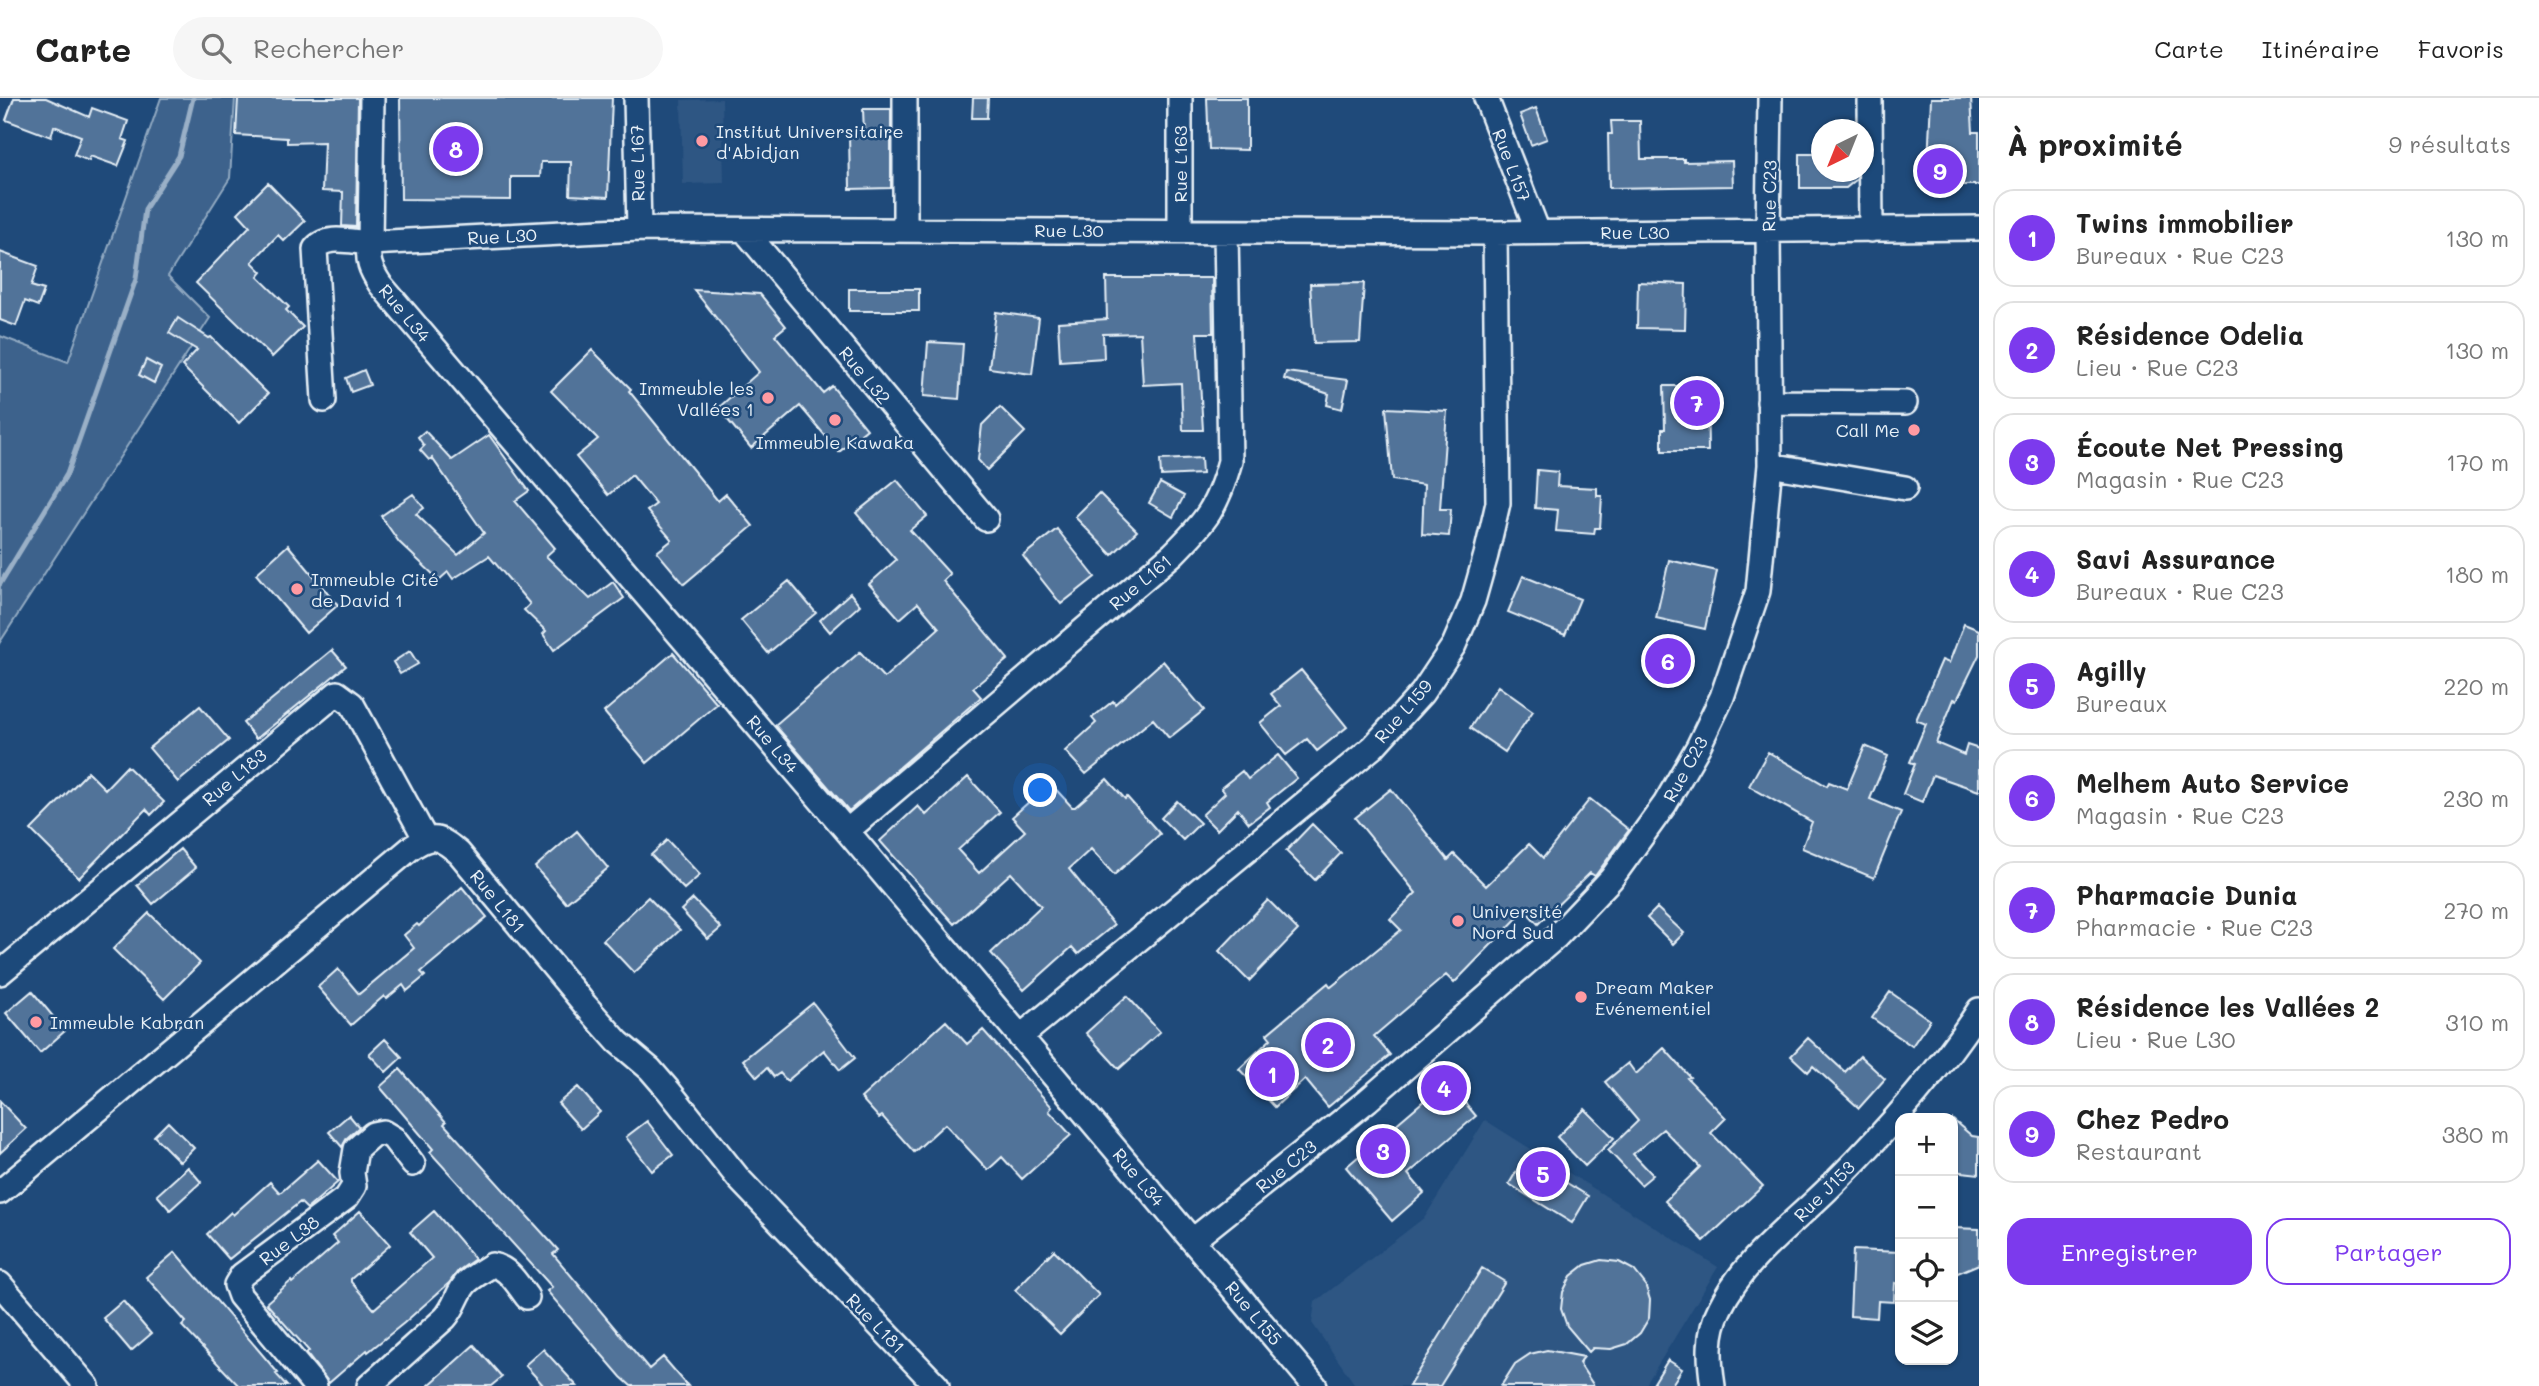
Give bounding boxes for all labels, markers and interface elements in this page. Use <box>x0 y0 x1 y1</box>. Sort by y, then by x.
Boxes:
search box <box>173 17 663 80</box>
text: Carte <box>35 27 131 70</box>
icon: search <box>197 29 235 67</box>
text: Rechercher <box>253 31 404 65</box>
text: Carte <box>2154 33 2224 64</box>
text: Itinéraire <box>2262 33 2380 64</box>
text: Favoris <box>2418 33 2504 64</box>
place label: Institut Universitaire d'Abidjan <box>716 119 904 164</box>
north arrow <box>1811 119 1874 182</box>
pin: 8 <box>433 123 479 175</box>
street label: Rue L167 <box>624 124 650 202</box>
text: À proximité <box>2007 124 2183 164</box>
street label: Rue L163 <box>1168 125 1192 203</box>
street label: Rue L157 <box>1487 125 1537 205</box>
text: 9 résultats <box>2389 129 2511 159</box>
marker: Institut Universitaire d'Abidjan <box>694 133 710 149</box>
pin: 9 <box>1917 145 1963 197</box>
street label: Rue C23 <box>1756 160 1782 232</box>
text: Twins immobilier <box>2076 206 2294 240</box>
street label: Rue L30 <box>1034 218 1104 242</box>
street label: Rue L30 <box>1600 220 1670 244</box>
street label: Rue L30 <box>467 222 537 250</box>
text: 1 <box>2027 223 2037 253</box>
text: 130 m <box>2445 223 2509 253</box>
text: Bureaux · Rue C23 <box>2076 240 2284 270</box>
street label: Rue L34 <box>374 279 437 347</box>
text: Résidence Odelia <box>2076 318 2304 352</box>
text: 2 <box>2026 335 2038 365</box>
text: 130 m <box>2445 335 2509 365</box>
street label: Rue L32 <box>834 341 896 409</box>
text: Lieu · Rue C23 <box>2076 352 2238 382</box>
place label: Immeuble les Vallées 1 <box>639 376 754 421</box>
pin: 7 <box>1674 377 1720 429</box>
marker: Immeuble les Vallées 1 <box>760 390 776 406</box>
marker: Immeuble Kawaka <box>827 412 843 428</box>
place label: Call Me <box>1836 418 1900 442</box>
marker: Call Me <box>1906 422 1922 438</box>
place label: Immeuble Kawaka <box>756 430 914 454</box>
text: Écoute Net Pressing <box>2076 430 2344 464</box>
text: 3 <box>2025 447 2039 477</box>
text: 170 m <box>2446 447 2509 477</box>
text: Magasin · Rue C23 <box>2076 464 2284 494</box>
text: Savi Assurance <box>2076 542 2275 576</box>
street label: Rue L161 <box>1104 549 1176 615</box>
text: 4 <box>2025 559 2039 589</box>
text: 180 m <box>2445 559 2509 589</box>
place label: Immeuble Cité de David 1 <box>311 567 439 612</box>
text: Bureaux · Rue C23 <box>2076 576 2284 606</box>
marker: Immeuble Cité de David 1 <box>289 581 305 597</box>
pin: 6 <box>1645 635 1691 687</box>
text: Agilly <box>2076 654 2147 688</box>
text: 5 <box>2025 671 2039 701</box>
text: 220 m <box>2443 671 2509 701</box>
street label: Rue L159 <box>1369 674 1438 748</box>
text: Bureaux <box>2076 688 2167 718</box>
street label: Rue L34 <box>742 710 805 778</box>
street label: Rue C23 <box>1657 732 1713 806</box>
street label: Rue L183 <box>197 743 271 811</box>
text: Melhem Auto Service <box>2076 766 2349 800</box>
your location <box>1023 773 1057 807</box>
text: 6 <box>2025 783 2039 813</box>
text: 230 m <box>2443 783 2509 813</box>
text: Magasin · Rue C23 <box>2076 800 2284 830</box>
street label: Rue L181 <box>465 864 531 938</box>
text: Pharmacie Dunia <box>2076 878 2297 912</box>
text: 7 <box>2026 895 2038 925</box>
text: 270 m <box>2444 895 2509 925</box>
place label: Université Nord Sud <box>1472 899 1563 944</box>
text: Pharmacie · Rue C23 <box>2076 912 2313 942</box>
marker: Université Nord Sud <box>1450 913 1466 929</box>
place label: Dream Maker Evénementiel <box>1595 975 1714 1020</box>
marker: Dream Maker Evénementiel <box>1573 989 1589 1005</box>
text: Résidence les Vallées 2 <box>2076 990 2379 1024</box>
text: 8 <box>2025 1007 2039 1037</box>
text: 310 m <box>2445 1007 2509 1037</box>
place label: Immeuble Kabran <box>50 1010 204 1034</box>
marker: Immeuble Kabran <box>28 1014 44 1030</box>
pin: 2 <box>1305 1019 1351 1071</box>
text: Lieu · Rue L30 <box>2076 1024 2235 1054</box>
pin: 1 <box>1249 1048 1295 1100</box>
pin: 4 <box>1421 1062 1467 1114</box>
text: Chez Pedro <box>2076 1102 2229 1136</box>
map controls <box>1895 1113 1958 1365</box>
button: + <box>1895 1113 1958 1176</box>
text: 9 <box>2025 1119 2039 1149</box>
text: 380 m <box>2442 1119 2509 1149</box>
pin: 3 <box>1360 1125 1406 1177</box>
street label: Rue C23 <box>1251 1134 1321 1198</box>
text: Restaurant <box>2076 1136 2202 1166</box>
street label: Rue L34 <box>1108 1143 1171 1211</box>
pin: 5 <box>1520 1148 1566 1200</box>
street label: Rue J153 <box>1788 1155 1860 1227</box>
button: − <box>1895 1176 1958 1239</box>
street label: Rue L38 <box>254 1210 324 1270</box>
button: Enregistrer <box>2007 1218 2252 1285</box>
button: Partager <box>2266 1218 2511 1285</box>
button: locate <box>1895 1239 1958 1302</box>
street label: Rue L155 <box>1220 1276 1288 1350</box>
street label: Rue L181 <box>841 1288 911 1358</box>
button: layers <box>1895 1302 1958 1365</box>

